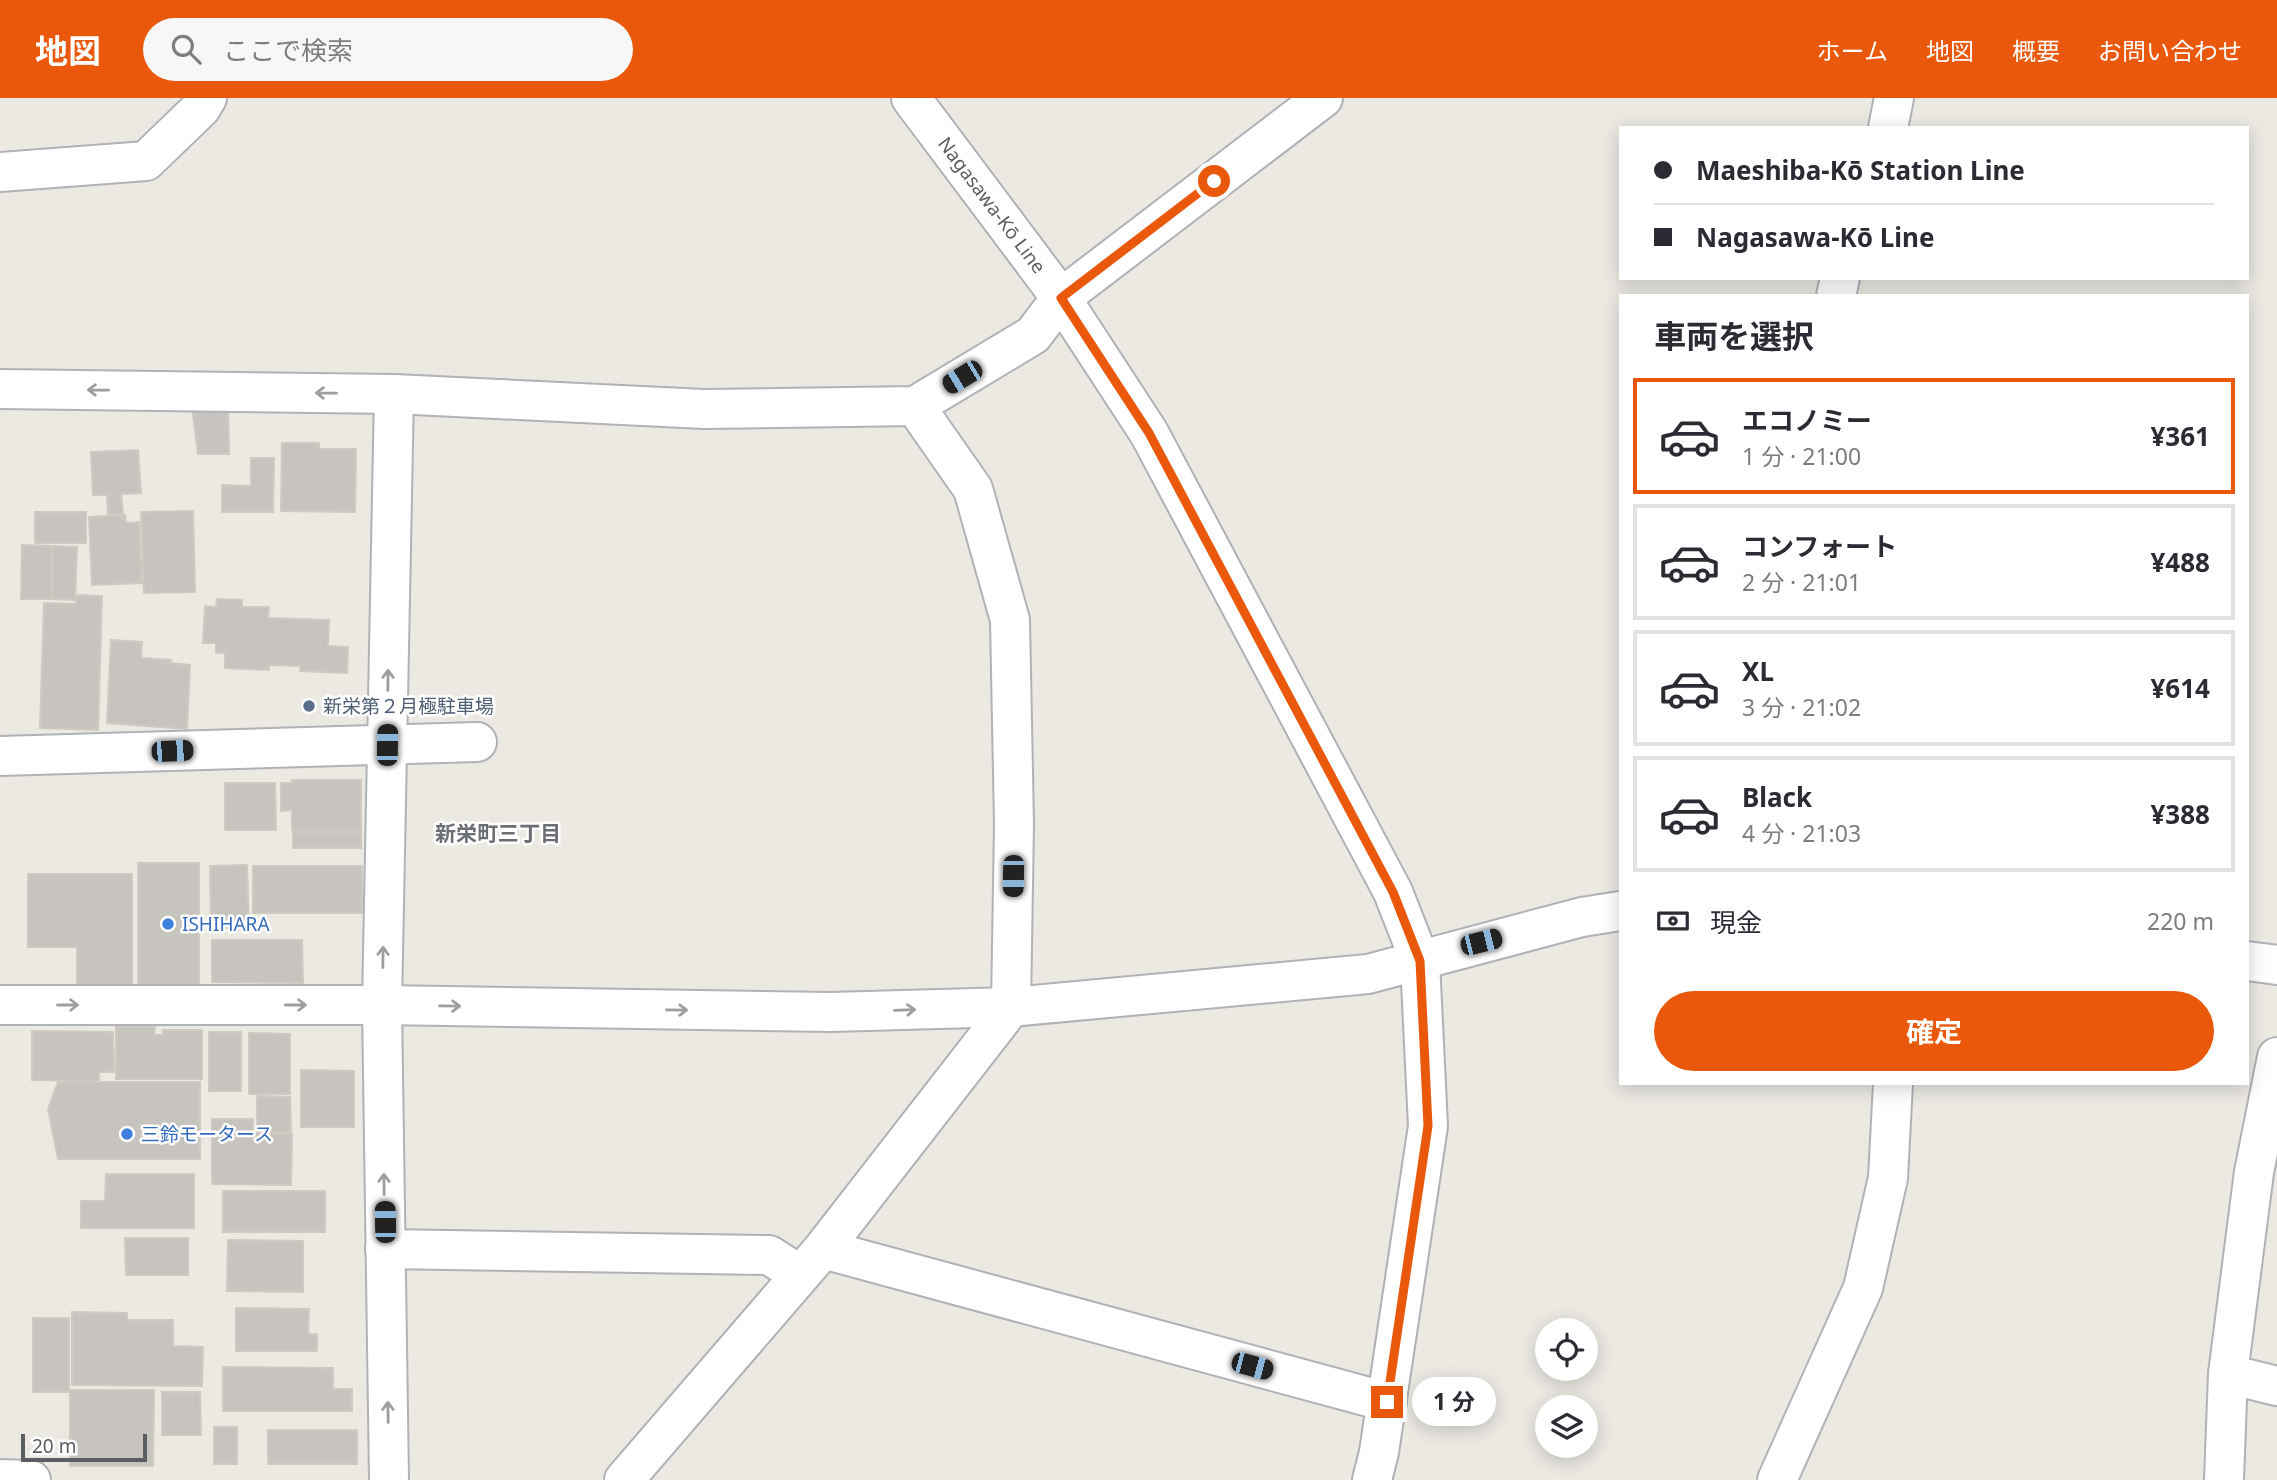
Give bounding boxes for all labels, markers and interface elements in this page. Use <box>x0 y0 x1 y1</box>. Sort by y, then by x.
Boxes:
search box <box>143 18 633 81</box>
text: 地図 <box>35 28 101 73</box>
icon: search <box>167 30 205 68</box>
text: ここで検索 <box>223 32 353 68</box>
text: ホーム <box>1817 34 1888 67</box>
text: 地図 <box>1926 34 1974 67</box>
text: 概要 <box>2012 34 2060 67</box>
text: お問い合わせ <box>2098 34 2242 67</box>
street label: Nagasawa-Kō Line <box>932 132 1052 278</box>
text: Maeshiba-Kō Station Line <box>1696 152 2025 188</box>
route start <box>1198 165 1230 197</box>
text: Nagasawa-Kō Line <box>1696 219 1935 255</box>
text: 車両を選択 <box>1654 314 1814 357</box>
car <box>939 357 986 397</box>
one-way arrow <box>87 383 110 397</box>
one-way arrow <box>314 386 337 400</box>
text: エコノミー <box>1742 402 1872 438</box>
icon: car <box>1658 405 1721 468</box>
text: ¥361 <box>2151 418 2210 454</box>
text: 1 分 · 21:00 <box>1742 440 1861 472</box>
text: コンフォート <box>1742 528 1897 564</box>
icon: car <box>1658 531 1721 594</box>
text: ¥488 <box>2151 544 2210 580</box>
text: 2 分 · 21:01 <box>1742 566 1861 598</box>
text: XL <box>1742 653 1774 689</box>
icon: car <box>1658 657 1721 720</box>
one-way arrow <box>381 669 395 692</box>
text: ¥614 <box>2151 670 2210 706</box>
text: 3 分 · 21:02 <box>1742 691 1861 723</box>
place label: 新栄第２月極駐車場 <box>323 693 494 719</box>
marker: 新栄第２月極駐車場 <box>301 698 317 714</box>
car <box>377 724 398 766</box>
car <box>151 740 194 762</box>
text: Black <box>1742 779 1812 815</box>
icon: car <box>1658 783 1721 846</box>
text: ¥388 <box>2151 796 2210 832</box>
text: 4 分 · 21:03 <box>1742 817 1861 849</box>
district label: 新栄町三丁目 <box>435 819 561 847</box>
car <box>1003 855 1024 897</box>
icon: cash <box>1654 902 1692 940</box>
text: 現金 <box>1710 904 1762 940</box>
text: 220 m <box>2147 905 2214 937</box>
place label: ISHIHARA <box>182 911 270 937</box>
marker: ISHIHARA <box>160 916 176 932</box>
car <box>1459 927 1504 957</box>
one-way arrow <box>376 946 389 969</box>
button: 確定 <box>1654 991 2214 1071</box>
one-way arrow <box>56 998 79 1012</box>
one-way arrow <box>284 998 307 1012</box>
one-way arrow <box>438 999 461 1013</box>
one-way arrow <box>666 1003 689 1017</box>
one-way arrow <box>893 1003 916 1017</box>
place label: 三鈴モータース <box>141 1121 273 1147</box>
marker: 三鈴モータース <box>119 1126 135 1142</box>
one-way arrow <box>378 1173 391 1196</box>
car <box>375 1201 396 1243</box>
map controls <box>1535 1318 1598 1458</box>
button: locate <box>1535 1318 1598 1381</box>
car <box>1229 1350 1276 1382</box>
callout: 1 分 <box>1412 1378 1496 1426</box>
text: 1 分 <box>1433 1385 1475 1417</box>
route end <box>1371 1386 1403 1418</box>
button: layers <box>1535 1395 1598 1458</box>
one-way arrow <box>381 1401 395 1424</box>
scale bar <box>21 1431 147 1463</box>
text: 20 m <box>32 1433 76 1459</box>

